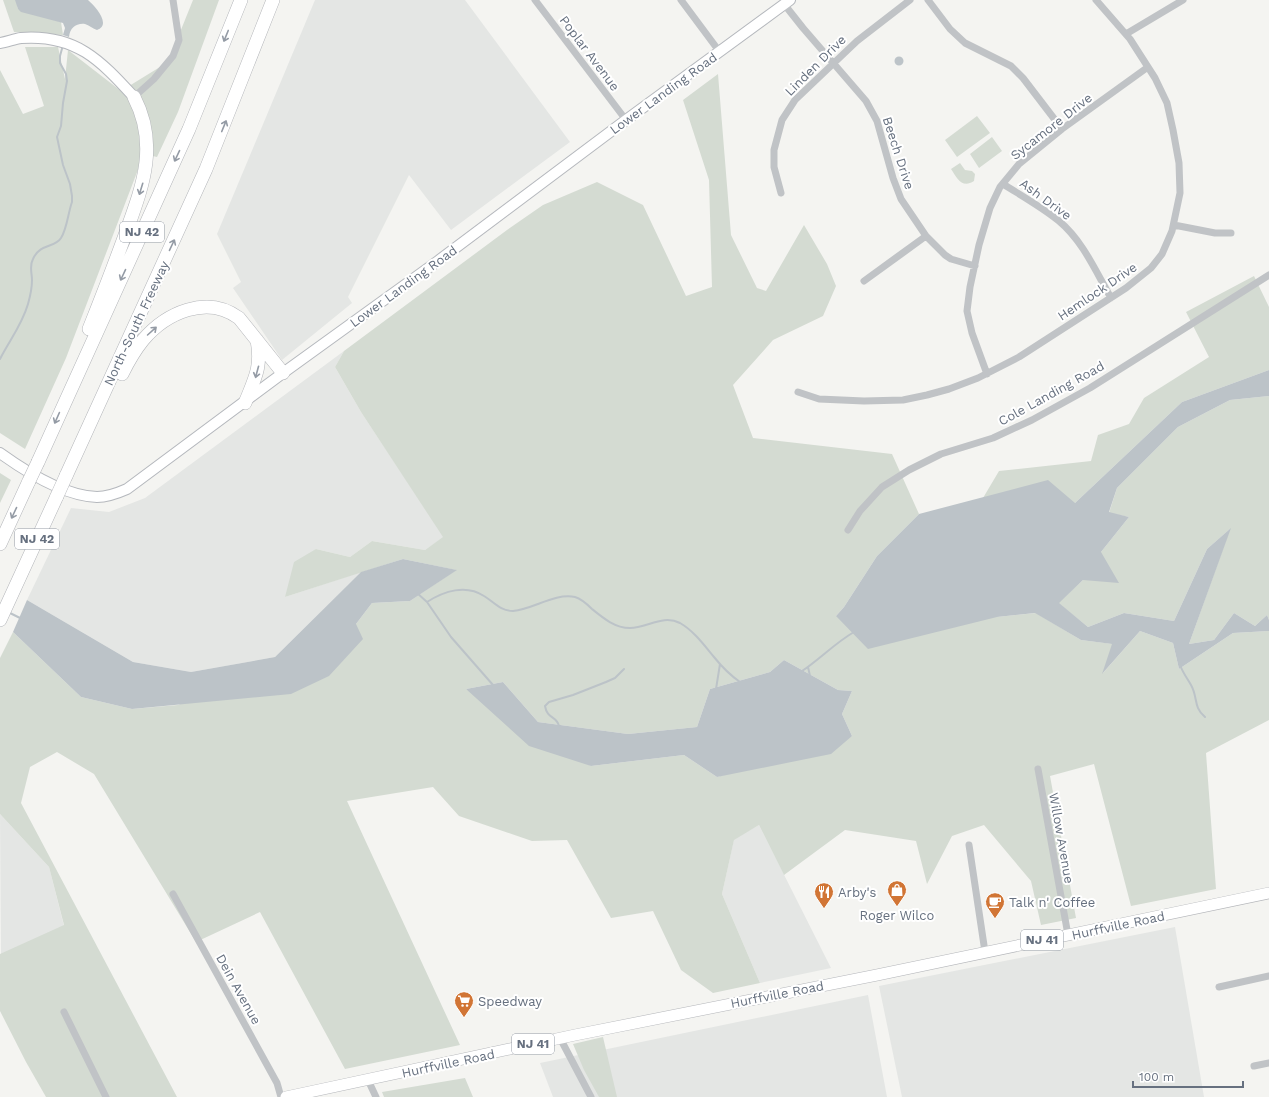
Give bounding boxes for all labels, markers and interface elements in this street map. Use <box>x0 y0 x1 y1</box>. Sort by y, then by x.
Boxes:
street label: Poplar Avenue <box>557 13 623 94</box>
one-way arrow <box>222 30 230 42</box>
street label: Linden Drive <box>782 32 849 99</box>
street label: Lower Landing Road <box>607 50 720 137</box>
street label: Sycamore Drive <box>1008 90 1095 163</box>
street label: Beech Drive <box>880 115 917 191</box>
one-way arrow <box>220 120 228 132</box>
one-way arrow <box>173 150 180 162</box>
street label: Ash Drive <box>1017 176 1074 223</box>
one-way arrow <box>137 183 144 196</box>
road number: NJ 42 <box>120 222 164 242</box>
one-way arrow <box>169 239 176 251</box>
street label: Lower Landing Road <box>347 243 460 330</box>
street label: North-South Freeway <box>101 258 172 388</box>
street label: Hemlock Drive <box>1055 259 1140 323</box>
one-way arrow <box>119 268 126 280</box>
one-way arrow <box>147 327 158 336</box>
street label: Cole Landing Road <box>996 358 1107 429</box>
one-way arrow <box>253 366 260 379</box>
one-way arrow <box>53 412 60 424</box>
one-way arrow <box>10 506 17 518</box>
road number: NJ 42 <box>15 529 59 549</box>
street label: Willow Avenue <box>1046 791 1077 885</box>
shop icon: Roger Wilco <box>886 879 908 907</box>
restaurant icon: Arby's <box>813 881 835 909</box>
place label: Arby's <box>838 885 876 900</box>
cafe icon: Talk n' Coffee <box>984 891 1006 919</box>
place label: Talk n' Coffee <box>1009 895 1095 910</box>
place label: Roger Wilco <box>860 908 935 923</box>
street label: Hurffville Road <box>1070 908 1166 943</box>
road number: NJ 41 <box>1021 930 1063 950</box>
street label: Dein Avenue <box>213 951 264 1027</box>
street label: Hurffville Road <box>729 978 825 1011</box>
supermarket icon: Speedway <box>453 990 475 1018</box>
place label: Speedway <box>478 994 542 1009</box>
road number: NJ 41 <box>512 1034 554 1054</box>
street label: Hurffville Road <box>400 1046 496 1081</box>
scale bar <box>1133 1063 1243 1089</box>
text: 100 m <box>1139 1070 1174 1084</box>

